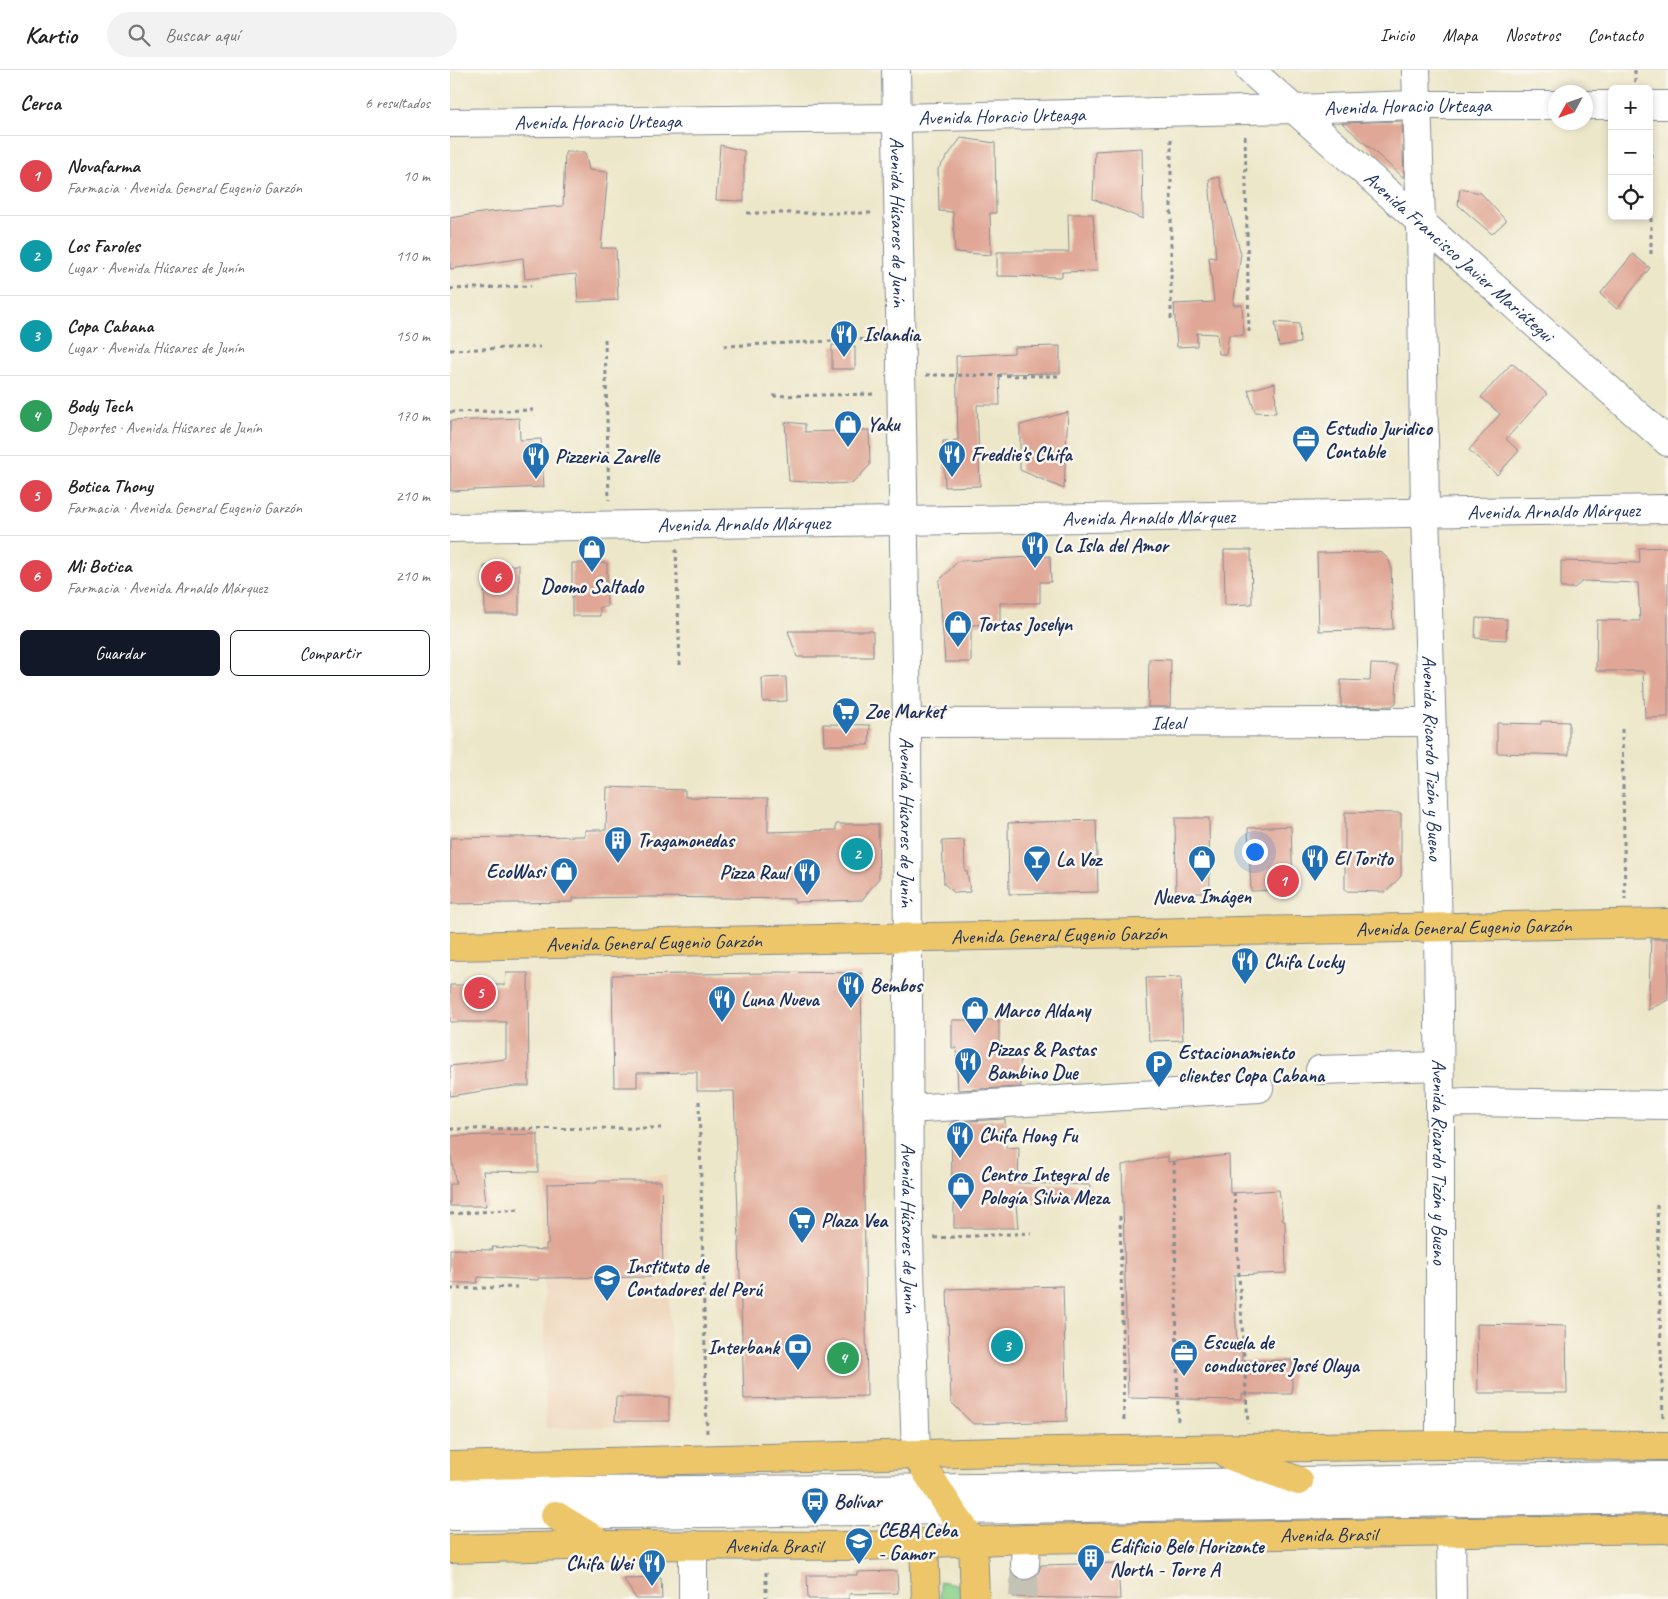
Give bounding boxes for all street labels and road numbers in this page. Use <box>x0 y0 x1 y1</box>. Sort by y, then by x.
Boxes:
street label: Avenida Horacio Urteaga <box>1324 92 1493 120</box>
street label: Avenida Horacio Urteaga <box>918 101 1087 130</box>
street label: Avenida Horacio Urteaga <box>514 108 683 135</box>
street label: Avenida Húsares de Junín <box>885 137 913 308</box>
street label: Avenida Francisco Javier Mariátegui <box>1359 165 1561 349</box>
street label: Avenida Arnaldo Márquez <box>1467 497 1642 525</box>
street label: Avenida Arnaldo Márquez <box>1062 503 1237 531</box>
street label: Avenida Arnaldo Márquez <box>657 510 832 537</box>
street label: Avenida Ricardo Tizón y Bueno <box>1417 655 1448 862</box>
street label: Ideal <box>1151 710 1188 735</box>
street label: Avenida Húsares de Junín <box>895 737 920 908</box>
street label: Avenida General Eugenio Garzón <box>1356 912 1573 941</box>
street label: Avenida General Eugenio Garzón <box>951 920 1168 949</box>
street label: Avenida General Eugenio Garzón <box>546 928 763 957</box>
street label: Avenida Ricardo Tizón y Bueno <box>1427 1059 1453 1265</box>
street label: Avenida Húsares de Junín <box>896 1143 924 1315</box>
street label: Avenida Brasil <box>1280 1521 1381 1548</box>
street label: Avenida Brasil <box>725 1533 826 1558</box>

